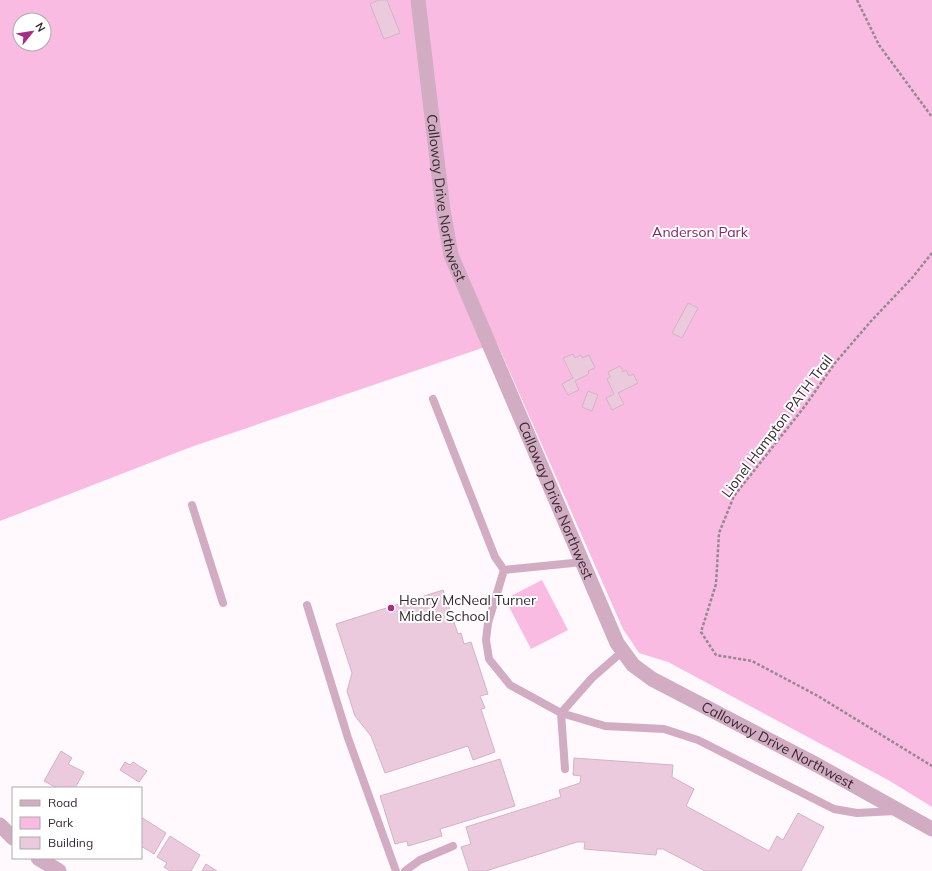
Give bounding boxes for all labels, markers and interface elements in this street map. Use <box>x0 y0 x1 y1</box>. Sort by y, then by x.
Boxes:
north arrow <box>12 12 52 52</box>
text: N <box>33 20 49 34</box>
street label: Calloway Drive Northwest <box>423 113 470 284</box>
park label: Anderson Park <box>652 223 749 241</box>
street label: Lionel Hampton PATH Trail <box>718 351 836 501</box>
street label: Calloway Drive Northwest <box>514 419 598 582</box>
place label: Henry McNeal Turner Middle School <box>399 591 537 625</box>
marker: Henry McNeal Turner Middle School <box>386 603 396 613</box>
street label: Calloway Drive Northwest <box>698 697 857 793</box>
legend <box>12 787 142 859</box>
text: Road <box>48 795 77 810</box>
text: Park <box>48 815 74 830</box>
text: Building <box>48 835 93 850</box>

